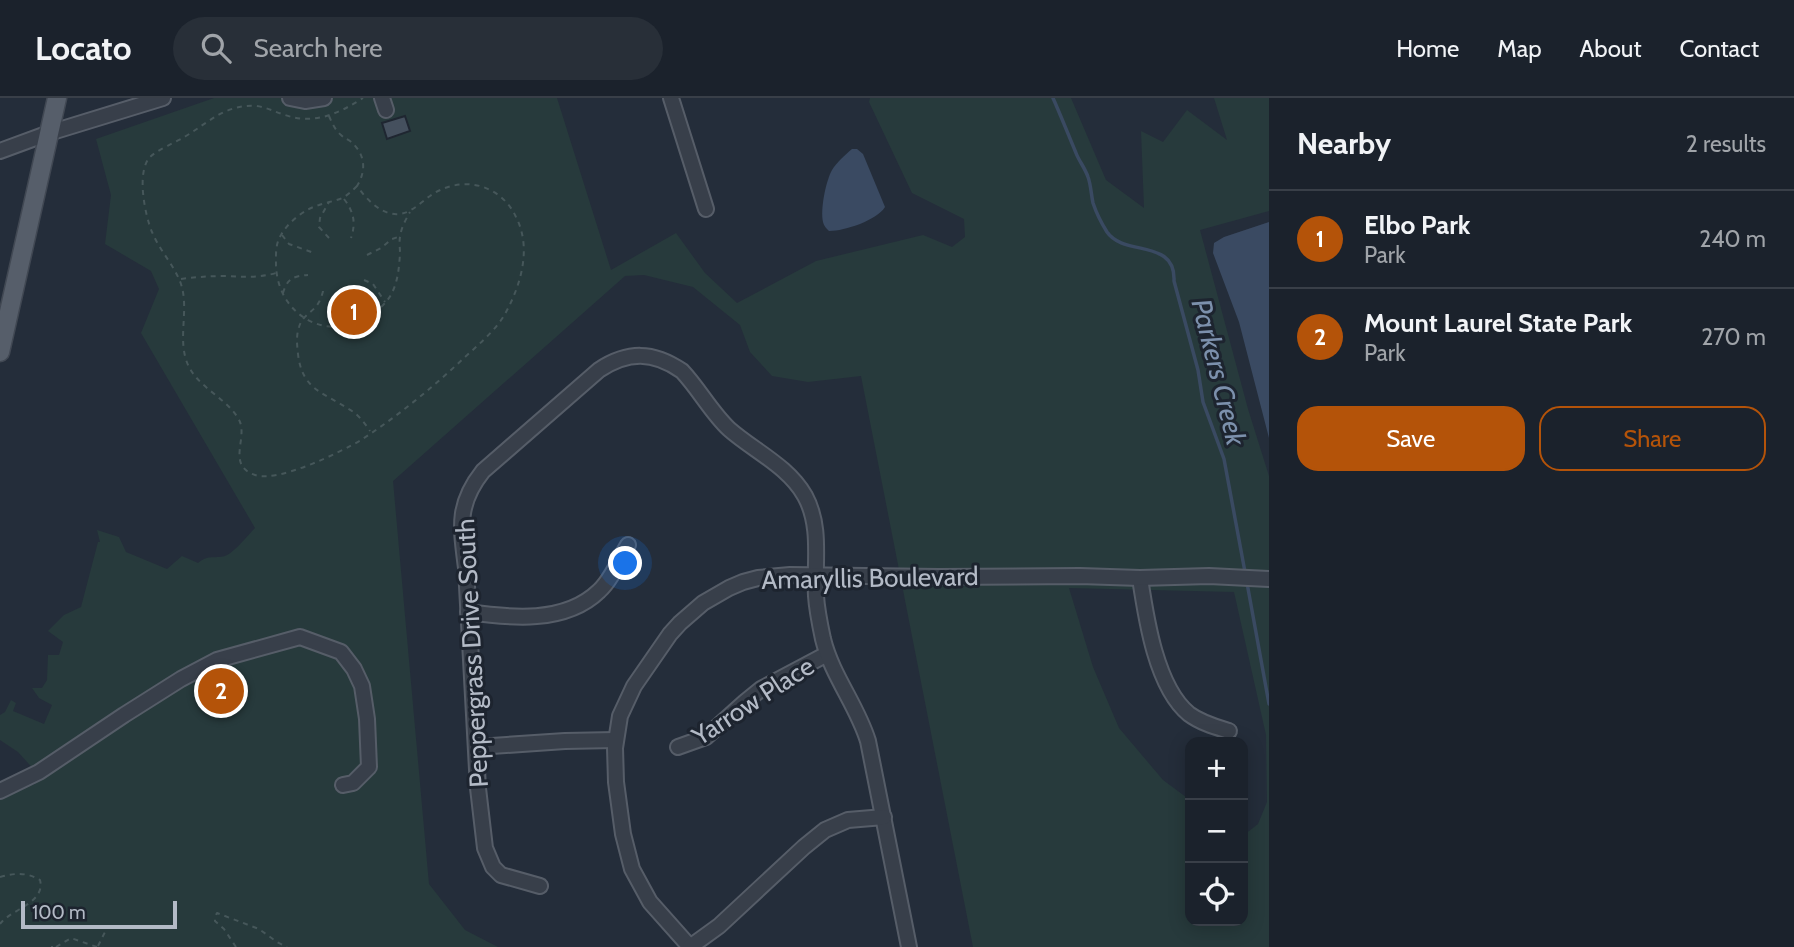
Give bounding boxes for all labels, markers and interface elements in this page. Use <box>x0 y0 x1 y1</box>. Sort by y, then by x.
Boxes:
search box <box>173 17 663 80</box>
text: Locato <box>35 28 131 68</box>
icon: search <box>197 29 235 67</box>
text: Search here <box>253 32 383 64</box>
text: Home <box>1396 34 1459 63</box>
text: Map <box>1497 34 1542 63</box>
text: About <box>1580 34 1642 63</box>
text: Contact <box>1680 34 1759 63</box>
text: Nearby <box>1297 125 1391 162</box>
text: 2 results <box>1686 130 1766 158</box>
text: Elbo Park <box>1364 209 1470 241</box>
text: 1 <box>1316 225 1324 253</box>
text: 240 m <box>1699 225 1766 253</box>
text: Park <box>1364 241 1405 269</box>
pin: 1 <box>331 286 377 338</box>
water label: Parkers Creek <box>1184 295 1254 450</box>
text: Mount Laurel State Park <box>1364 307 1632 339</box>
text: 2 <box>1314 323 1326 351</box>
text: 270 m <box>1701 323 1766 351</box>
text: Park <box>1364 339 1405 367</box>
button: Save <box>1297 406 1525 471</box>
button: Share <box>1539 406 1766 471</box>
street label: Peppergrass Drive South <box>449 518 495 788</box>
your location <box>608 546 642 580</box>
street label: Amaryllis Boulevard <box>761 560 979 596</box>
street label: Yarrow Place <box>685 650 820 753</box>
pin: 2 <box>198 665 244 717</box>
map controls <box>1185 737 1248 926</box>
button: + <box>1185 737 1248 800</box>
button: − <box>1185 800 1248 863</box>
button: locate <box>1185 863 1248 926</box>
scale bar <box>21 898 177 930</box>
text: 100 m <box>32 901 86 924</box>

